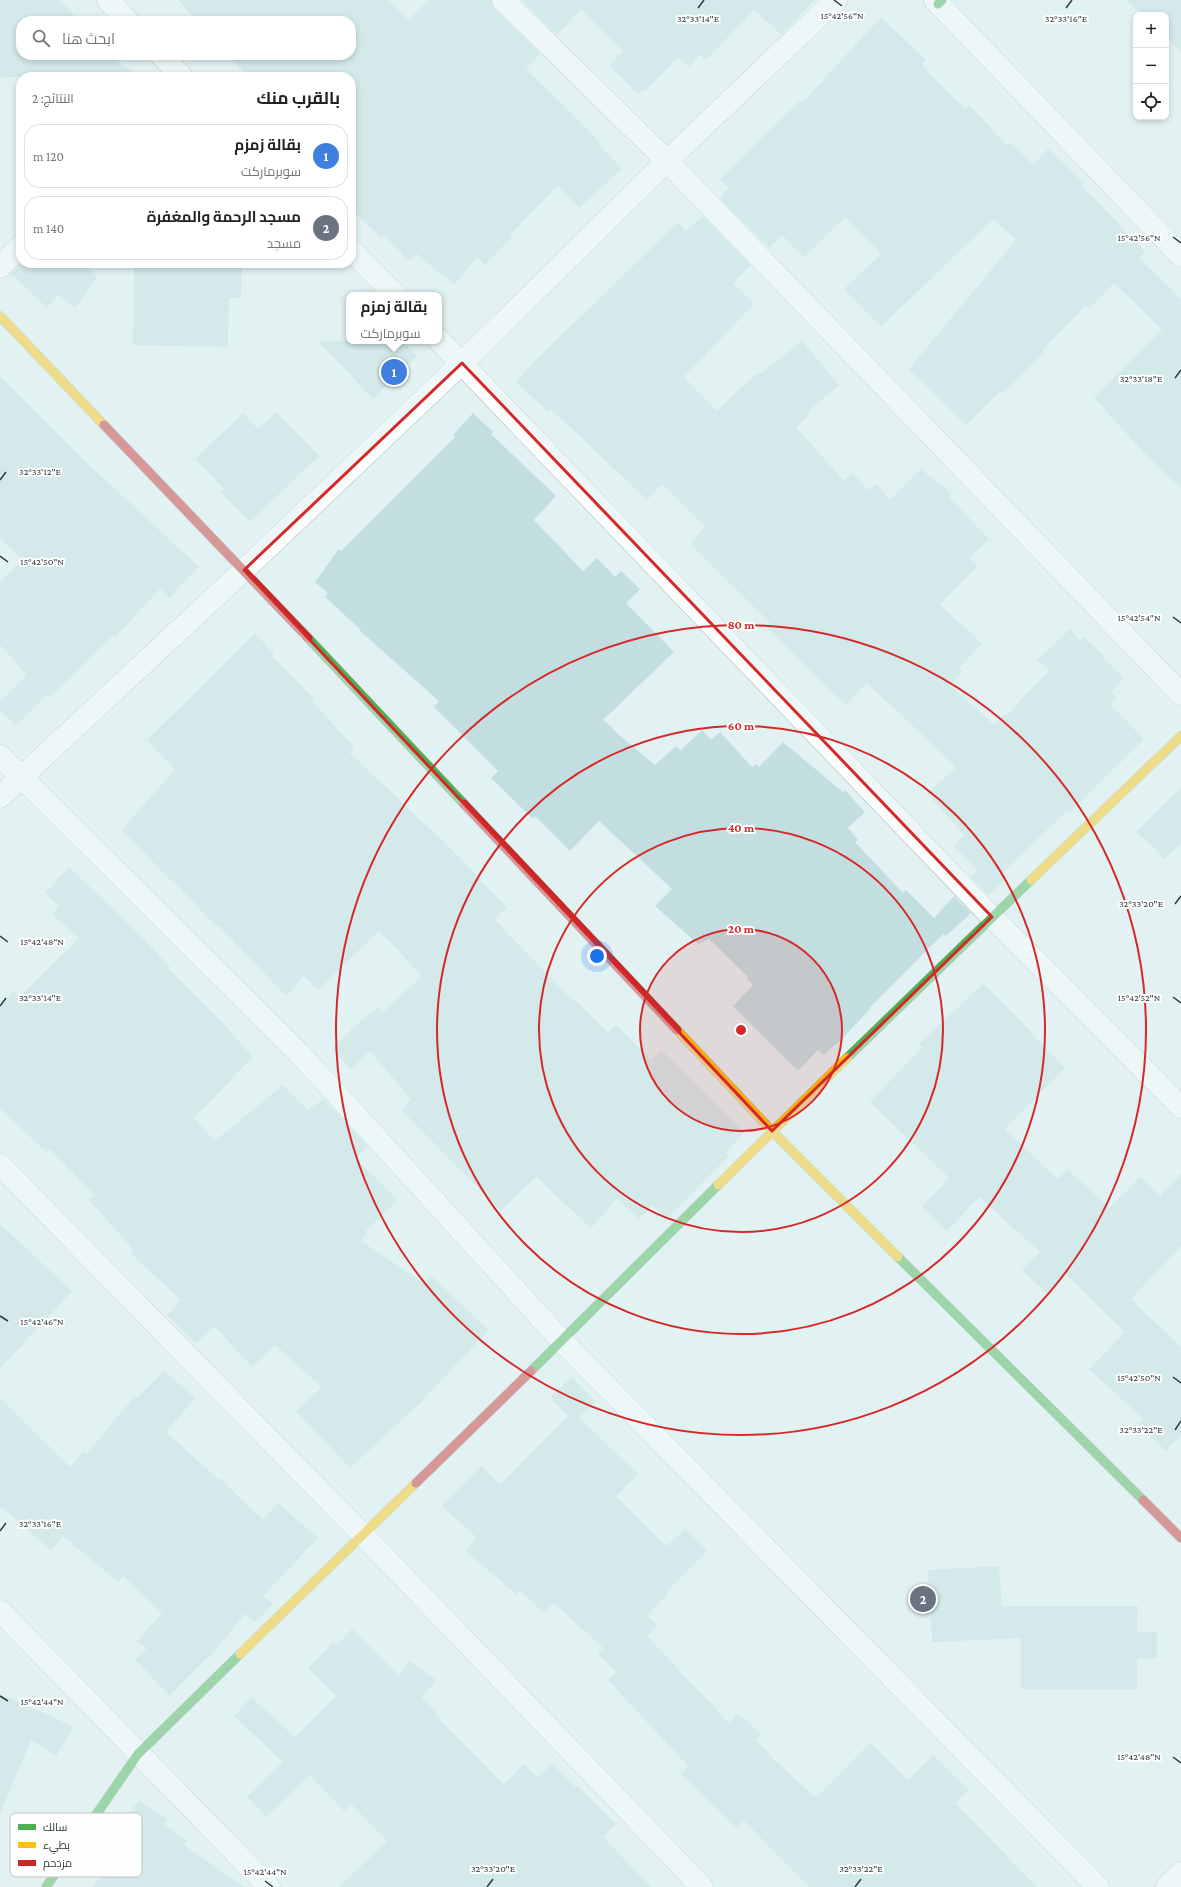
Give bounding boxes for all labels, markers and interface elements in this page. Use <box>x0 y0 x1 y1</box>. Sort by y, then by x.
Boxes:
text: 15°42'56"N <box>820 10 864 21</box>
map controls <box>1133 12 1169 120</box>
button: + <box>1133 12 1169 48</box>
text: 32°33'14"E <box>677 13 720 24</box>
text: 32°33'16"E <box>1045 13 1088 24</box>
search box <box>16 16 356 60</box>
icon: search <box>30 27 52 49</box>
text: ابحث هنا <box>62 31 115 47</box>
button: − <box>1133 48 1169 84</box>
button: locate <box>1133 84 1169 120</box>
text: بالقرب منك <box>257 89 340 108</box>
text: النتائج: 2 <box>32 91 74 106</box>
text: بقالة زمزم <box>234 137 301 153</box>
text: 120 m <box>33 149 64 164</box>
text: 1 <box>324 149 328 164</box>
text: سوبرماركت <box>241 164 301 179</box>
text: مسجد الرحمة والمغفرة <box>147 209 301 225</box>
text: 140 m <box>33 221 64 236</box>
text: 2 <box>323 221 329 236</box>
text: 15°42'56"N <box>1117 232 1161 243</box>
text: مسجد <box>267 236 301 251</box>
popup <box>346 292 442 344</box>
text: بقالة زمزم <box>361 299 427 315</box>
text: سوبرماركت <box>361 326 421 341</box>
pin: 1 <box>381 357 407 387</box>
text: 32°33'18"E <box>1120 373 1163 384</box>
text: 32°33'12"E <box>19 466 62 477</box>
text: 15°42'50"N <box>20 556 64 567</box>
text: 15°42'54"N <box>1117 612 1161 623</box>
text: 80 m <box>728 618 755 632</box>
text: 60 m <box>728 719 755 733</box>
text: 40 m <box>728 821 755 835</box>
text: 32°33'20"E <box>1119 898 1164 909</box>
text: 20 m <box>728 922 755 936</box>
text: 15°42'48"N <box>20 936 64 947</box>
your location <box>587 946 607 966</box>
text: 32°33'14"E <box>19 992 62 1003</box>
text: 15°42'52"N <box>1118 992 1161 1003</box>
centre of rings <box>734 1023 748 1037</box>
text: 15°42'46"N <box>20 1316 64 1327</box>
text: 15°42'50"N <box>1117 1372 1161 1383</box>
text: 32°33'22"E <box>1119 1424 1163 1435</box>
text: 32°33'16"E <box>19 1518 62 1529</box>
pin: 2 <box>910 1584 936 1614</box>
text: 15°42'44"N <box>20 1696 64 1707</box>
text: 15°42'48"N <box>1117 1751 1161 1762</box>
legend <box>10 1813 142 1877</box>
text: سالك <box>43 1821 67 1833</box>
text: بطيء <box>43 1839 70 1854</box>
text: مزدحم <box>43 1857 72 1871</box>
text: 32°33'20"E <box>471 1863 516 1874</box>
text: 32°33'22"E <box>839 1863 883 1874</box>
text: 15°42'44"N <box>243 1866 287 1877</box>

